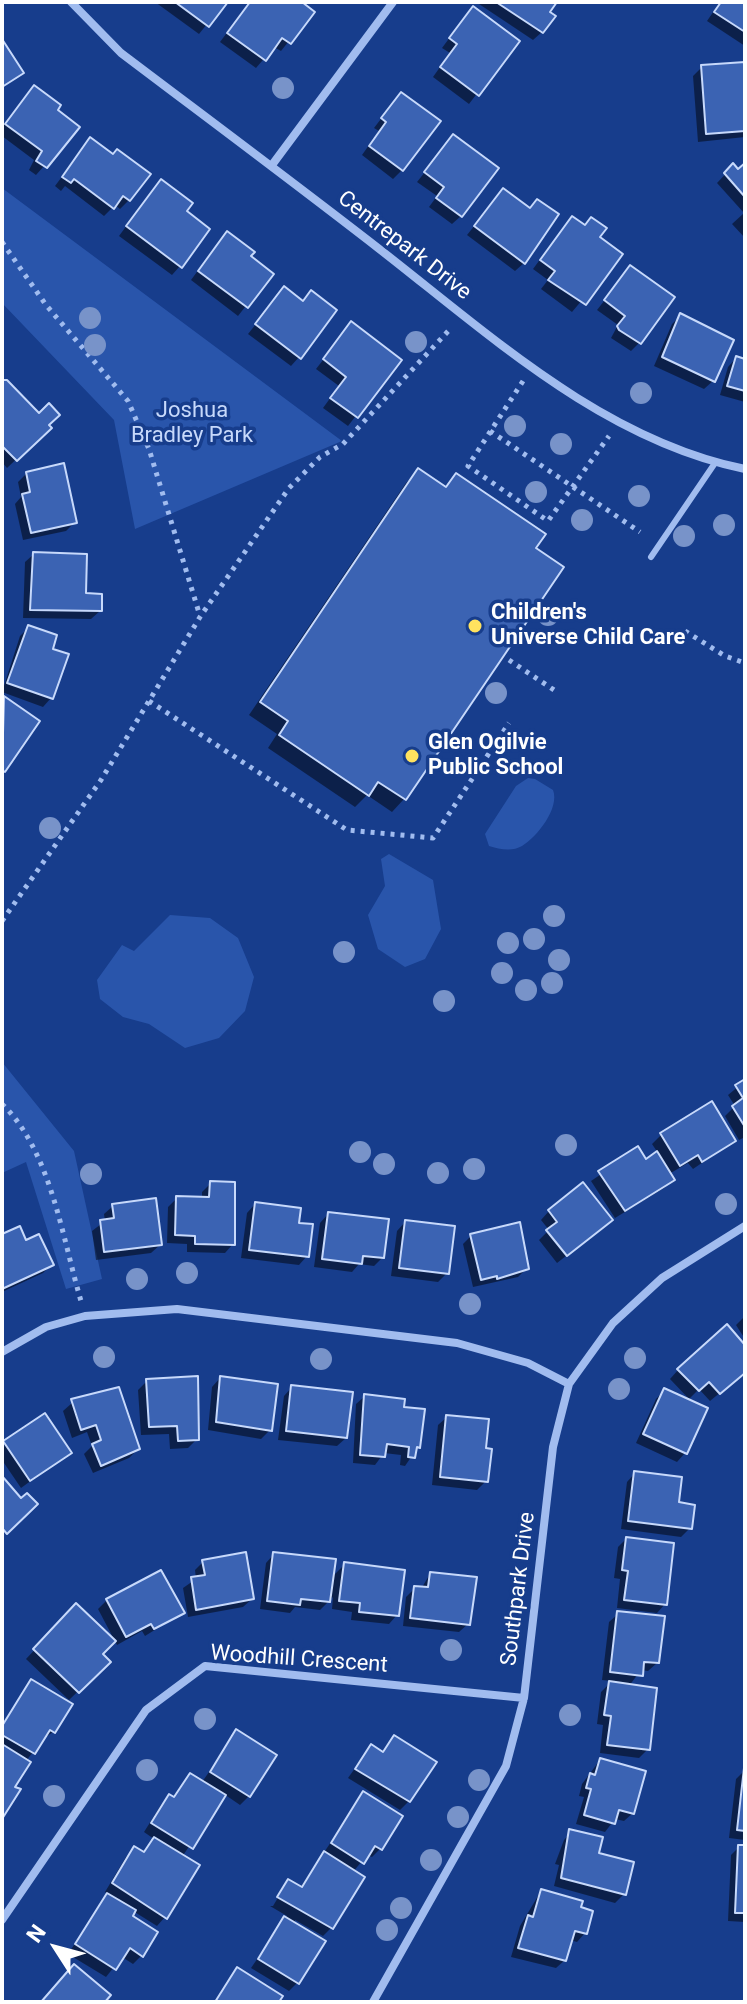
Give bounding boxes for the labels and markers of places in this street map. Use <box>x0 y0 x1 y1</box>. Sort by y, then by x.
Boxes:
place label: Children's Universe Child Care <box>491 600 685 652</box>
marker: Children's Universe Child Care <box>466 617 484 635</box>
place label: Glen Ogilvie Public School <box>428 730 563 782</box>
marker: Glen Ogilvie Public School <box>403 747 421 765</box>

